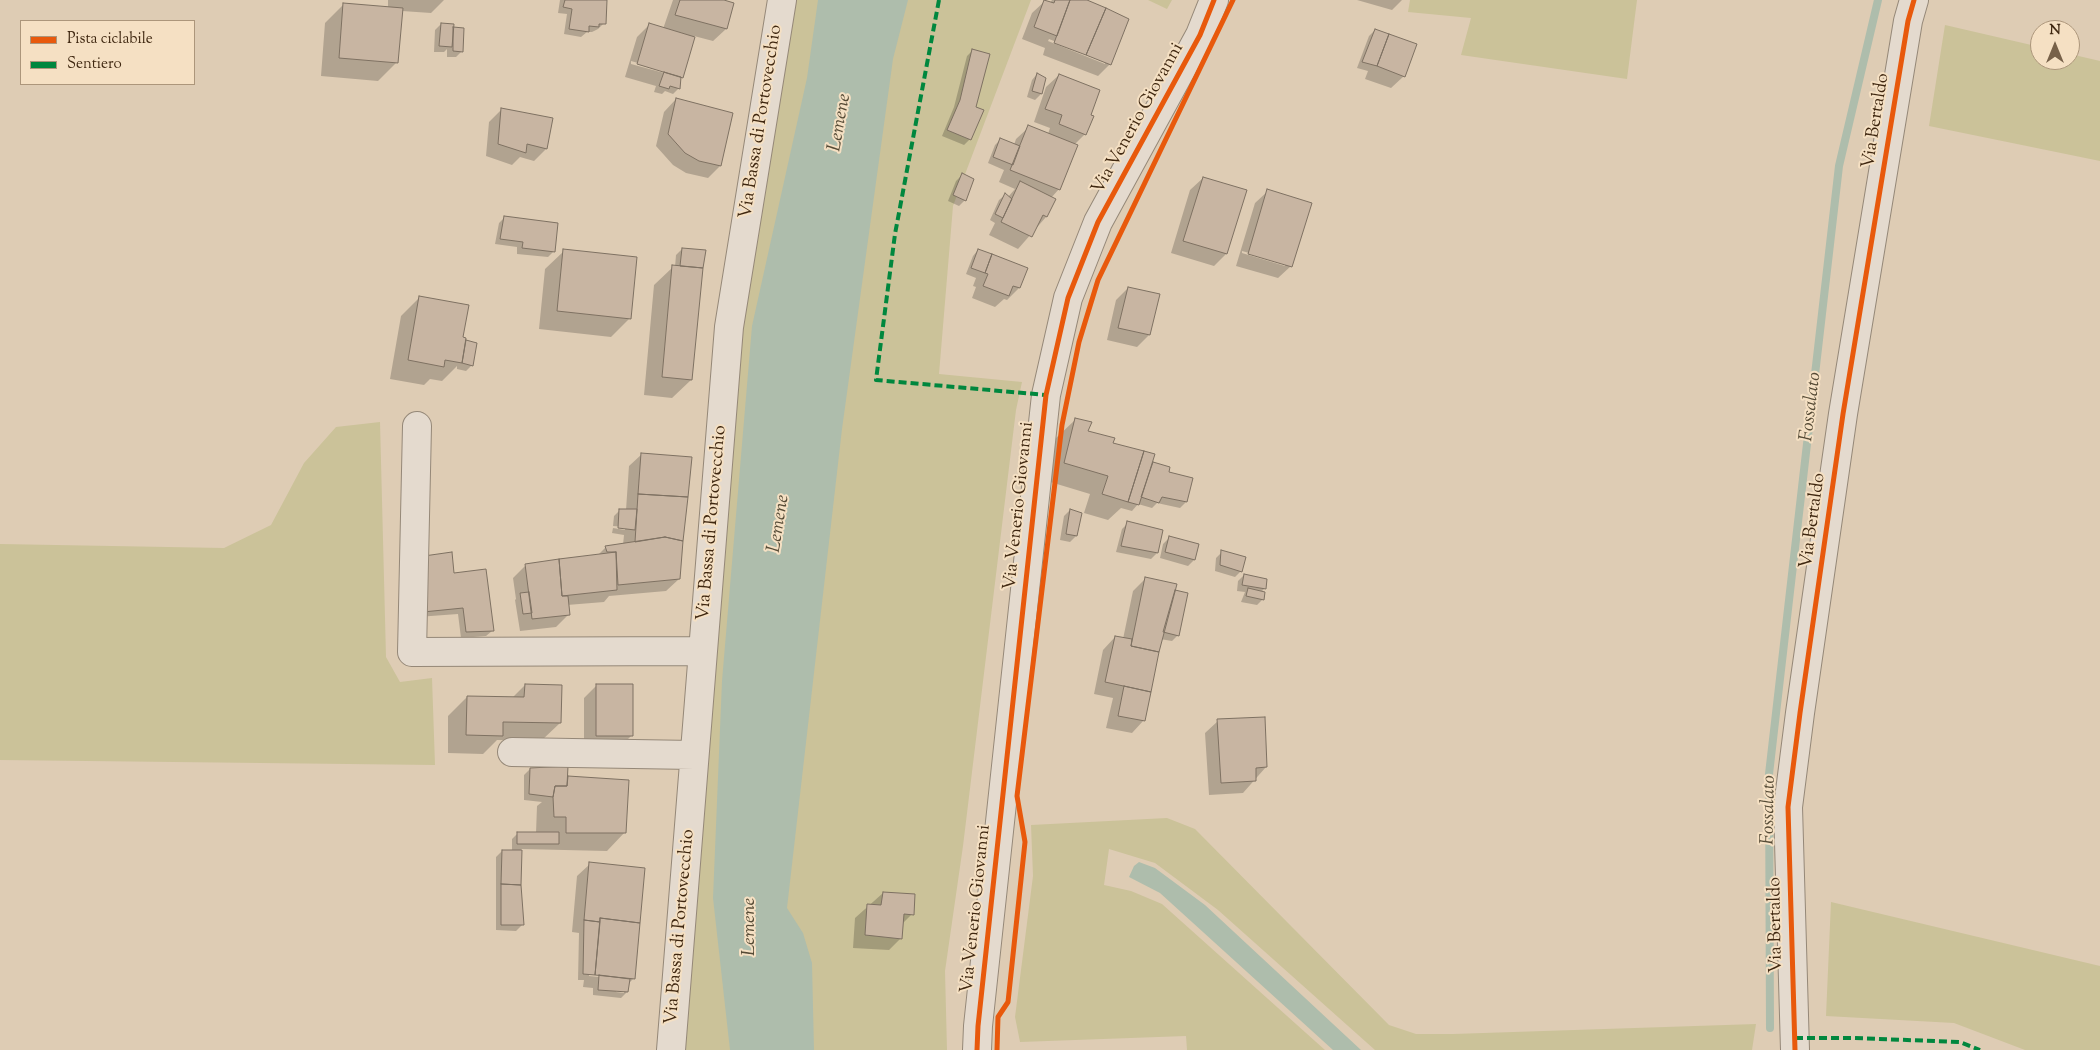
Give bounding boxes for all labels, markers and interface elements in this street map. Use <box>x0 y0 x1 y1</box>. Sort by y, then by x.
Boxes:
legend <box>20 20 195 85</box>
north arrow <box>2030 20 2080 70</box>
text: N <box>2049 21 2061 41</box>
street label: Via Bassa di Portovecchio <box>736 23 788 221</box>
text: Pista ciclabile <box>67 29 153 50</box>
street label: Via Venerio Giovanni <box>1089 40 1189 198</box>
text: Sentiero <box>67 54 122 75</box>
street label: Via Bertaldo <box>1859 72 1895 170</box>
water label: Lemene <box>825 92 857 154</box>
water label: Fossalato <box>1796 371 1828 443</box>
street label: Via Venerio Giovanni <box>1000 421 1040 591</box>
street label: Via Bassa di Portovecchio <box>694 424 732 622</box>
street label: Via Bertaldo <box>1797 472 1831 570</box>
water label: Lemene <box>764 493 796 555</box>
water label: Fossalato <box>1758 775 1782 845</box>
street label: Via Venerio Giovanni <box>957 824 997 994</box>
street label: Via Bassa di Portovecchio <box>662 828 700 1026</box>
street label: Via Bertaldo <box>1765 877 1789 973</box>
water label: Lemene <box>740 898 762 956</box>

